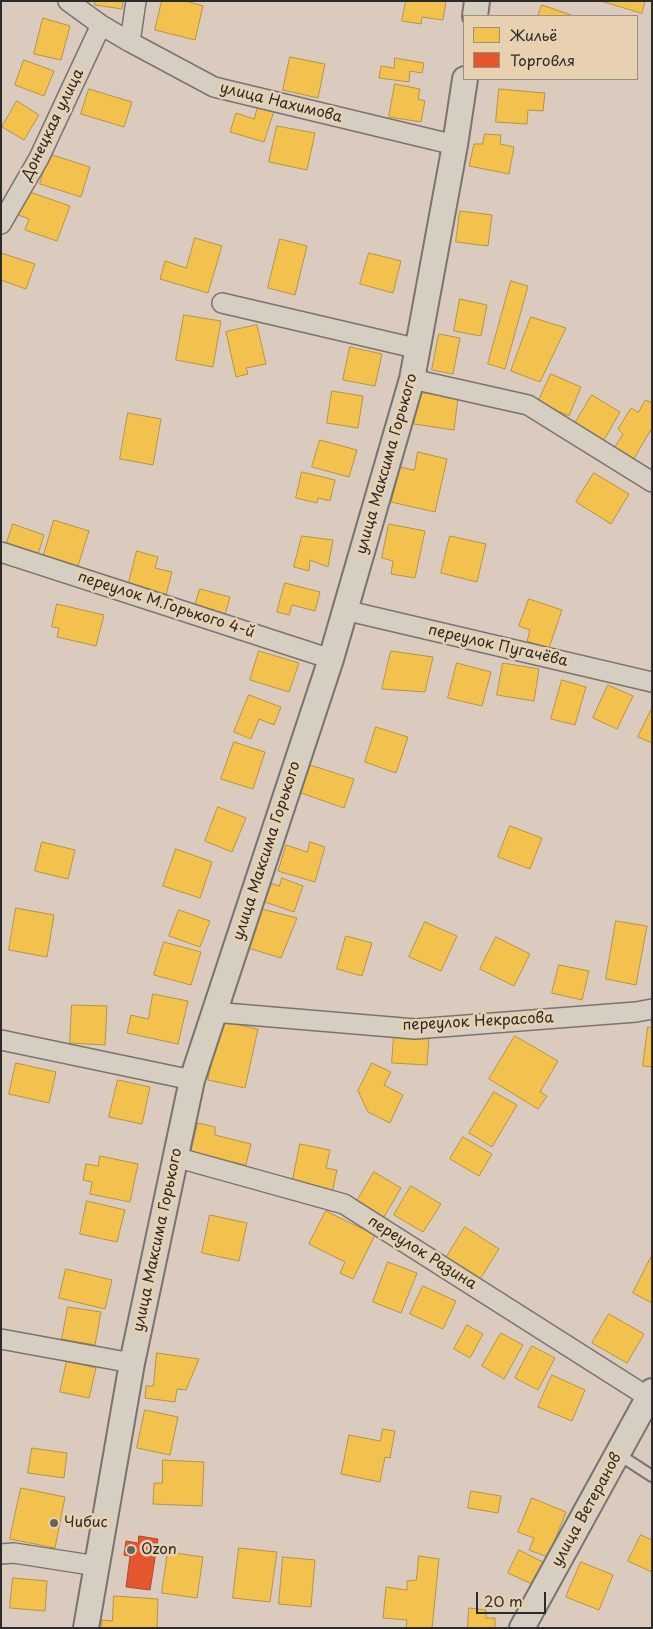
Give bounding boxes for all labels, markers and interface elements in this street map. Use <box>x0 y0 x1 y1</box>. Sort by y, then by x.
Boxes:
legend <box>463 15 638 80</box>
text: Жильё <box>510 23 557 46</box>
text: Торговля <box>510 48 575 71</box>
street label: Донецкая улица <box>18 66 88 184</box>
street label: улица Нахимова <box>218 79 344 127</box>
street label: улица Максима Горького <box>353 372 421 556</box>
street label: переулок М.Горького 4-й <box>75 568 257 642</box>
street label: переулок Пугачёва <box>426 621 570 671</box>
street label: улица Максима Горького <box>230 759 304 943</box>
street label: переулок Некрасова <box>402 1009 554 1035</box>
street label: улица Максима Горького <box>130 1147 186 1333</box>
street label: переулок Разина <box>364 1212 480 1294</box>
street label: улица Ветеранов <box>548 1450 626 1570</box>
place label: Чибис <box>64 1514 108 1532</box>
marker: Чибис <box>48 1517 60 1529</box>
place label: Ozon <box>141 1541 177 1559</box>
marker: Ozon <box>125 1544 137 1556</box>
scale bar <box>478 1582 548 1614</box>
text: 20 m <box>484 1589 523 1612</box>

